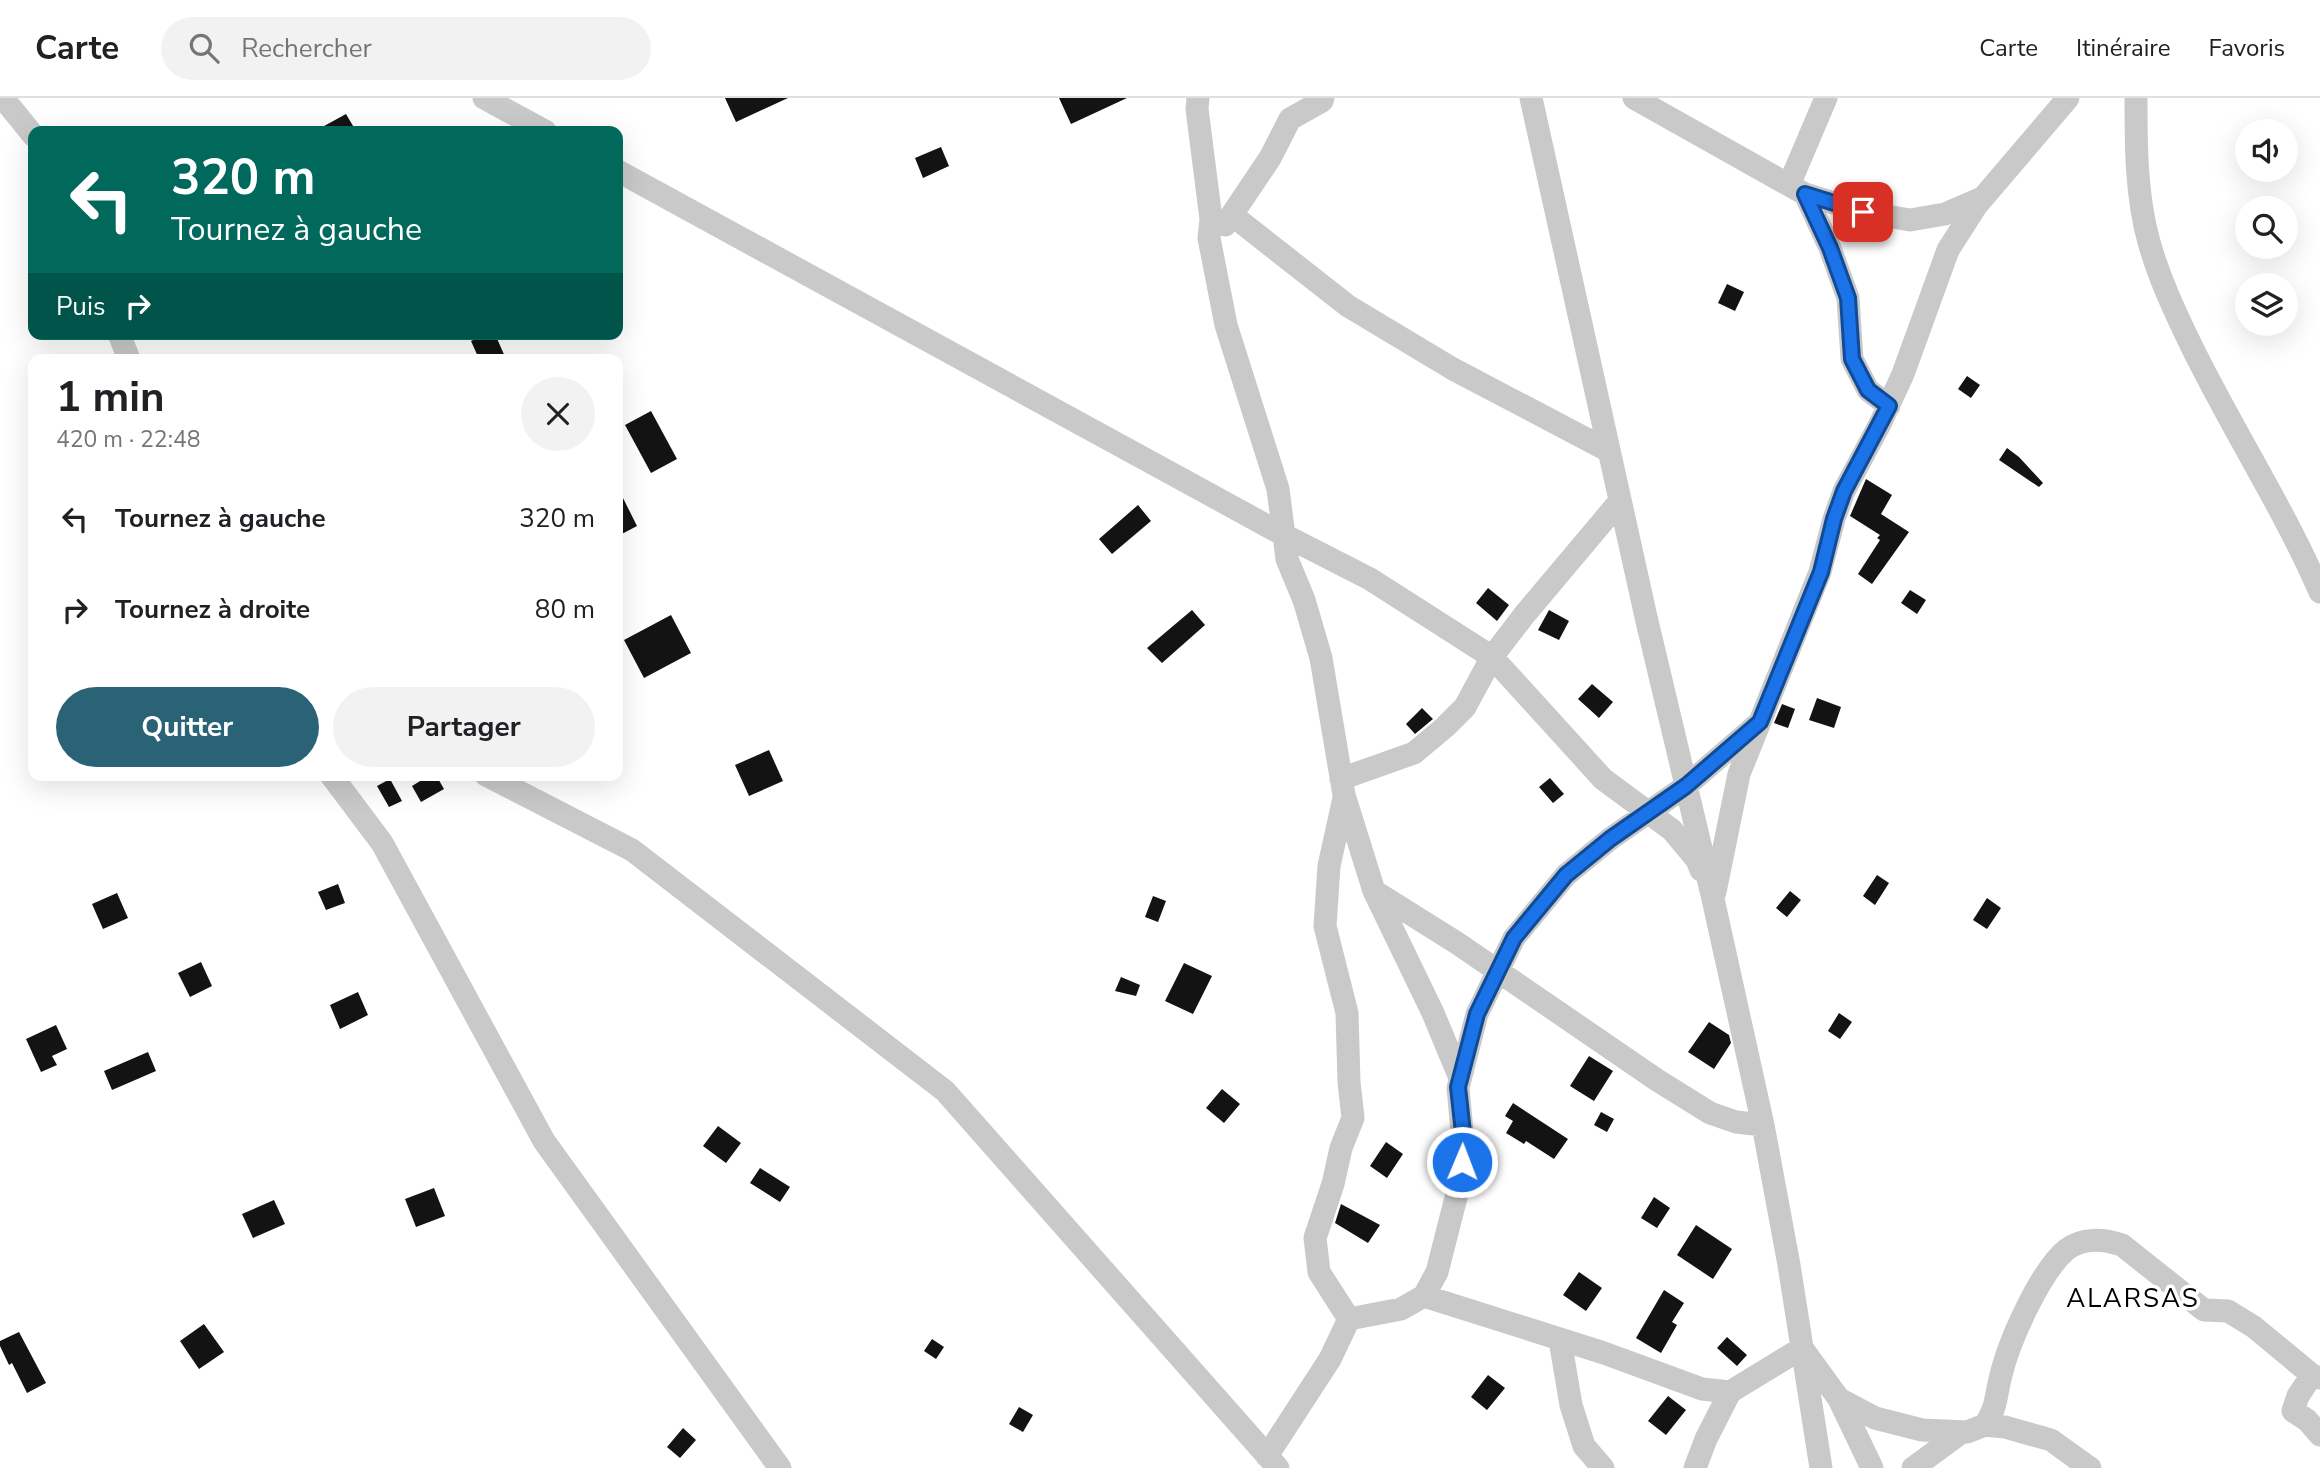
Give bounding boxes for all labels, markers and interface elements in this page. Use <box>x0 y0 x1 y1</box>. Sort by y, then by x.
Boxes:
search box <box>161 17 651 80</box>
text: Carte <box>35 26 119 71</box>
icon: search <box>185 29 223 67</box>
text: Rechercher <box>241 31 372 66</box>
text: Carte <box>1979 32 2038 64</box>
text: Itinéraire <box>2076 32 2170 64</box>
text: Favoris <box>2208 32 2285 64</box>
map controls <box>2235 119 2298 336</box>
button: sound <box>2235 119 2298 182</box>
text: 320 m <box>171 144 315 211</box>
icon: left <box>56 154 147 245</box>
pin <box>1833 182 1893 242</box>
icon: arrive <box>1844 193 1882 231</box>
button: search <box>2235 196 2298 259</box>
text: Tournez à gauche <box>171 208 422 251</box>
button: layers <box>2235 273 2298 336</box>
icon: right <box>119 287 157 325</box>
text: Puis <box>56 289 105 324</box>
text: 1 min <box>56 369 165 426</box>
button: close <box>521 377 595 451</box>
text: 420 m · 22:48 <box>56 424 201 455</box>
icon: left <box>56 500 94 538</box>
text: Tournez à gauche <box>115 501 326 536</box>
text: 320 m <box>519 501 595 536</box>
icon: right <box>56 591 94 629</box>
text: Tournez à droite <box>115 592 310 627</box>
text: 80 m <box>535 592 595 627</box>
button: Quitter <box>56 687 319 767</box>
button: Partager <box>333 687 595 767</box>
position arrow <box>1425 1125 1499 1199</box>
district label: ALARSAS <box>2066 1281 2200 1316</box>

